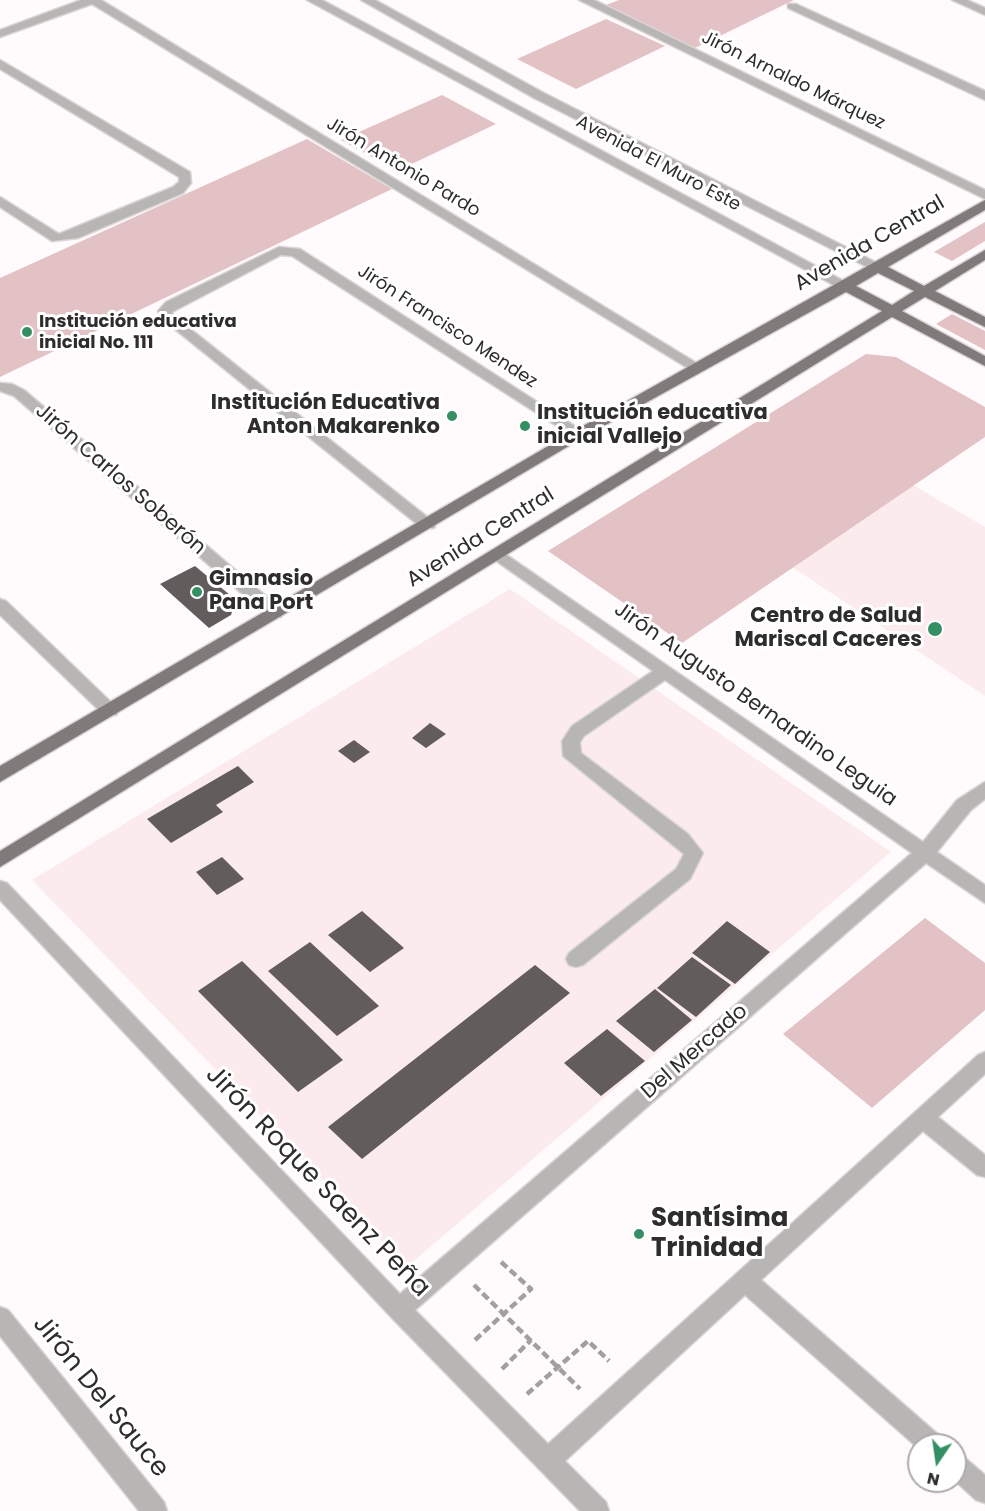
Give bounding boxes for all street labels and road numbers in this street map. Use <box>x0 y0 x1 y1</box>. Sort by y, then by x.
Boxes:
street label: Jirón Arnaldo Márquez <box>698 27 888 135</box>
street label: Avenida El Muro Este <box>572 111 744 217</box>
street label: Jirón Antonio Pardo <box>322 114 484 222</box>
street label: Avenida Central <box>790 191 950 297</box>
street label: Jirón Francisco Mendez <box>353 261 541 393</box>
street label: Jirón Carlos Soberón <box>30 399 210 561</box>
street label: Avenida Central <box>403 483 559 593</box>
street label: Jirón Augusto Bernardino Leguia <box>609 597 901 813</box>
street label: Del Mercado <box>637 999 753 1105</box>
street label: Jirón Roque Saenz Peña <box>198 1060 436 1304</box>
street label: Jirón Del Sauce <box>25 1310 175 1484</box>

